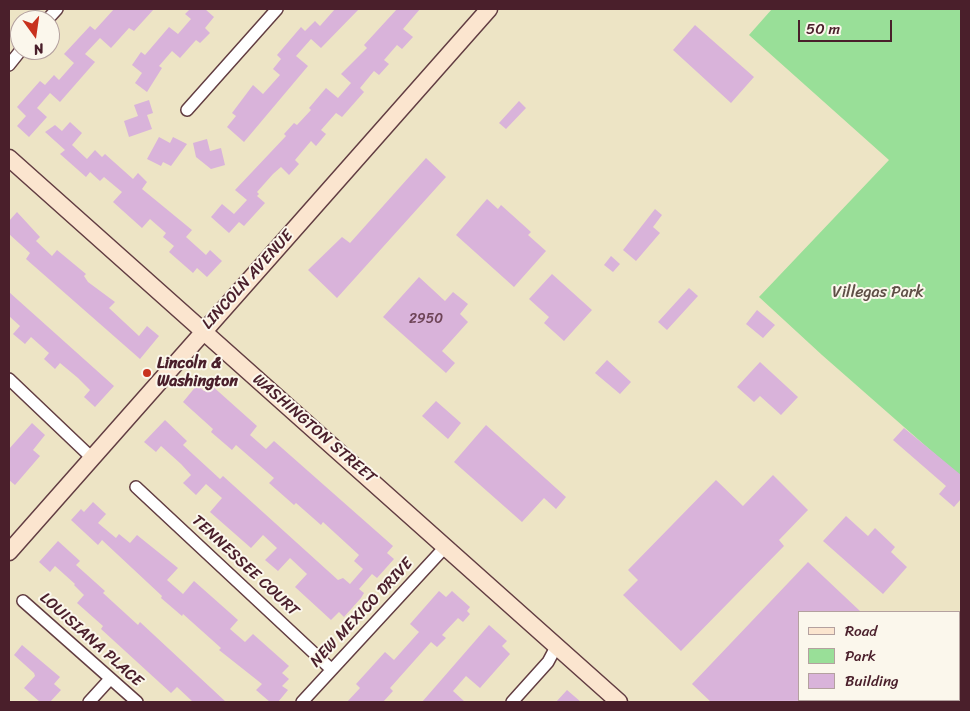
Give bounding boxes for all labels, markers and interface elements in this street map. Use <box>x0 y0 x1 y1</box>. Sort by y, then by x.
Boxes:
north arrow <box>10 10 60 60</box>
scale bar <box>800 10 894 42</box>
text: 50 m <box>806 16 840 42</box>
text: N <box>31 36 46 62</box>
street label: LINCOLN AVENUE <box>198 226 298 334</box>
park label: Villegas Park <box>832 283 924 303</box>
house number: 2950 <box>409 311 443 327</box>
place label: Lincoln & Washington <box>157 354 238 392</box>
marker: Lincoln & Washington <box>141 367 153 379</box>
street label: WASHINGTON STREET <box>248 370 380 488</box>
street label: TENNESSEE COURT <box>187 511 303 621</box>
street label: NEW MEXICO DRIVE <box>306 554 418 672</box>
street label: LOUISIANA PLACE <box>36 589 146 691</box>
legend <box>798 611 960 701</box>
text: Road <box>845 618 877 644</box>
text: Park <box>845 643 876 669</box>
text: Building <box>845 668 899 694</box>

